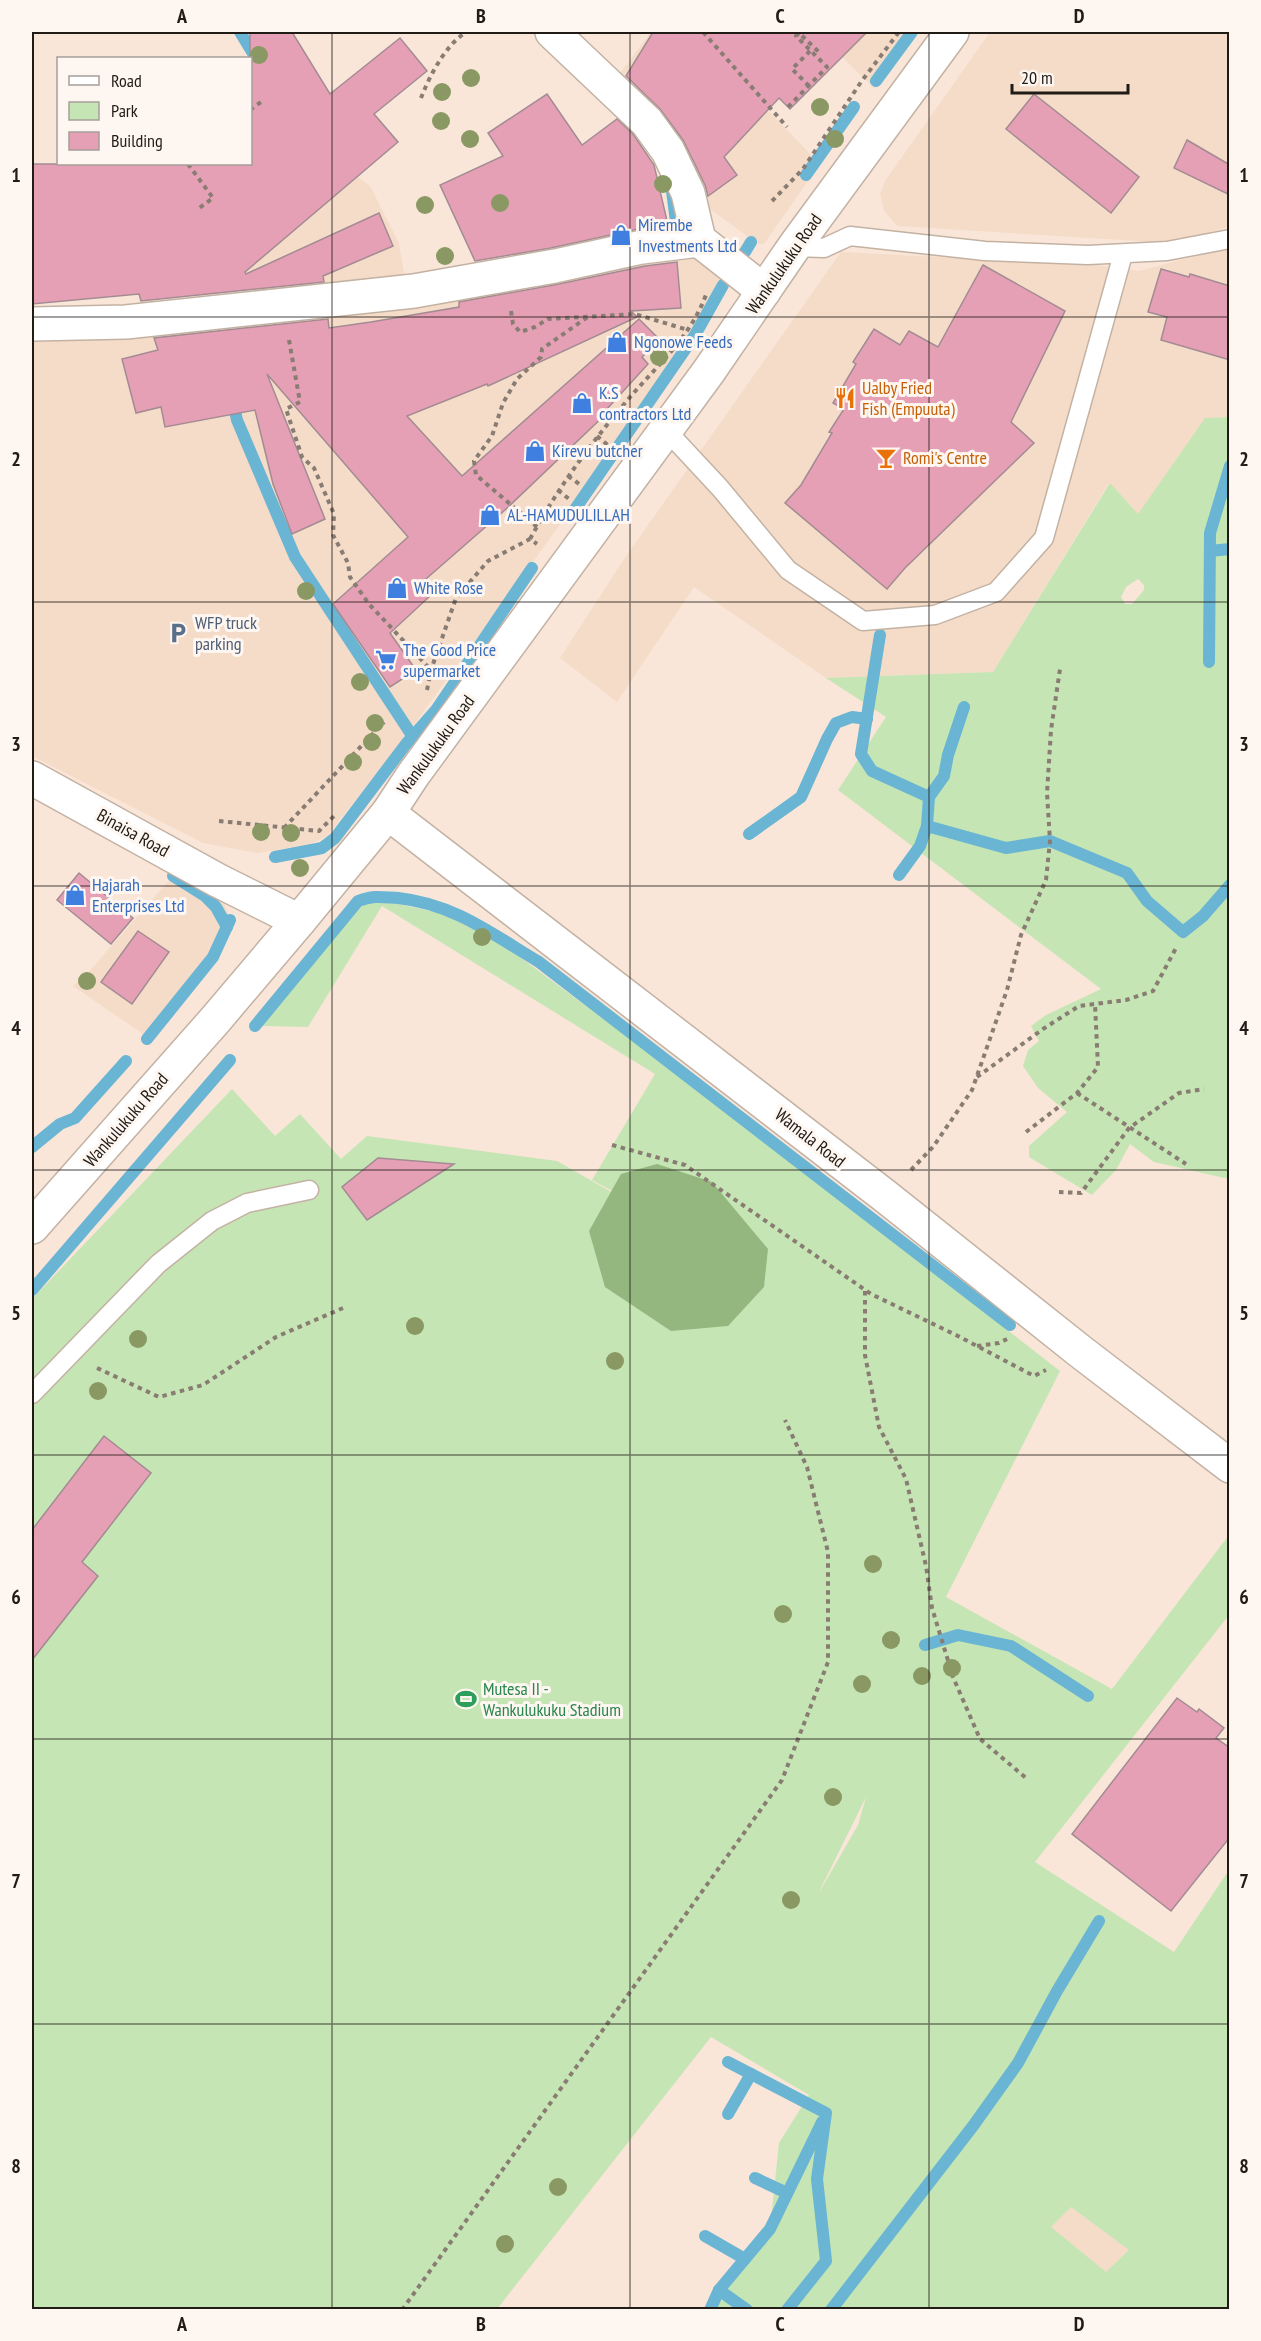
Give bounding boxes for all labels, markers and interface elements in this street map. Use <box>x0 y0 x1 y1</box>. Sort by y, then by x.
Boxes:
text: A <box>176 3 188 29</box>
text: B <box>476 3 486 29</box>
text: C <box>775 3 785 29</box>
text: D <box>1074 3 1085 29</box>
legend <box>57 57 252 165</box>
scale bar <box>1012 57 1128 95</box>
text: 20 m <box>1021 66 1053 89</box>
text: Road <box>111 69 142 92</box>
text: Park <box>111 99 138 122</box>
text: Building <box>111 129 163 152</box>
text: 1 <box>11 162 21 188</box>
text: 1 <box>1239 162 1249 188</box>
street label: Wankulukuku Road <box>740 209 827 318</box>
place label: Mirembe Investments Ltd <box>638 213 737 257</box>
shop icon: Mirembe Investments Ltd <box>609 223 633 247</box>
shop icon: Ngonowe Feeds <box>605 330 629 354</box>
place label: Ngonowe Feeds <box>634 330 733 353</box>
place label: Ualby Fried Fish (Empuuta) <box>862 376 955 420</box>
place label: K.S contractors Ltd <box>599 381 691 425</box>
restaurant icon: Ualby Fried Fish (Empuuta) <box>833 386 857 410</box>
shop icon: K.S contractors Ltd <box>570 391 594 415</box>
shop icon: Kirevu butcher <box>523 439 547 463</box>
place label: Kirevu butcher <box>552 439 643 462</box>
text: 2 <box>11 446 21 472</box>
bar icon: Romi's Centre <box>874 446 898 470</box>
place label: Romi's Centre <box>903 446 987 469</box>
text: 2 <box>1239 446 1249 472</box>
shop icon: AL-HAMUDULILLAH <box>478 503 502 527</box>
place label: AL-HAMUDULILLAH <box>507 503 630 526</box>
shop icon: White Rose <box>385 576 409 600</box>
place label: White Rose <box>414 576 483 599</box>
place label: WFP truck parking <box>195 611 257 655</box>
parking icon: WFP truck parking <box>166 621 190 645</box>
place label: The Good Price supermarket <box>403 638 496 682</box>
supermarket icon: The Good Price supermarket <box>374 648 398 672</box>
street label: Wankulukuku Road <box>392 690 479 799</box>
text: 3 <box>11 731 21 757</box>
text: 3 <box>1239 731 1249 757</box>
street label: Binaisa Road <box>93 803 173 862</box>
place label: Hajarah Enterprises Ltd <box>92 873 184 917</box>
shop icon: Hajarah Enterprises Ltd <box>63 883 87 907</box>
text: 4 <box>11 1015 21 1041</box>
text: 4 <box>1239 1015 1249 1041</box>
street label: Wankulukuku Road <box>78 1068 173 1172</box>
street label: Wamala Road <box>770 1103 850 1172</box>
text: 5 <box>11 1300 21 1326</box>
text: 5 <box>1239 1300 1249 1326</box>
text: 6 <box>11 1584 21 1610</box>
text: 6 <box>1239 1584 1249 1610</box>
place label: Mutesa II - Wankulukuku Stadium <box>483 1677 621 1721</box>
sports icon: Mutesa II - Wankulukuku Stadium <box>454 1687 478 1711</box>
text: 7 <box>11 1868 21 1894</box>
text: 7 <box>1239 1868 1249 1894</box>
text: 8 <box>11 2153 21 2179</box>
text: 8 <box>1239 2153 1249 2179</box>
text: A <box>176 2311 188 2337</box>
text: B <box>476 2311 486 2337</box>
text: C <box>775 2311 785 2337</box>
text: D <box>1074 2311 1085 2337</box>

